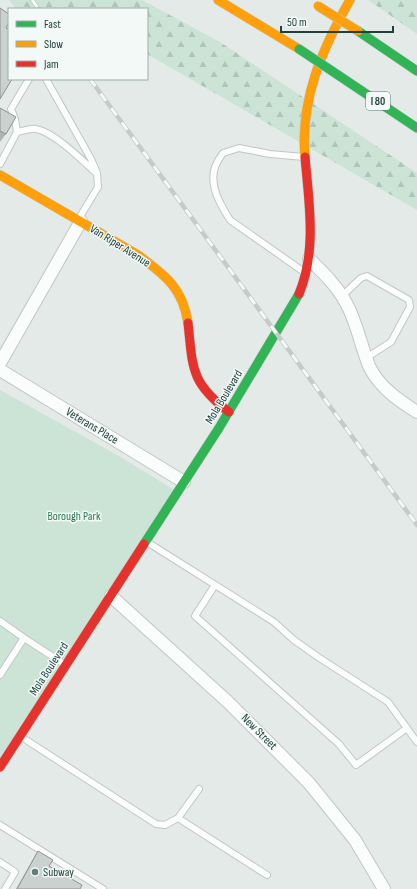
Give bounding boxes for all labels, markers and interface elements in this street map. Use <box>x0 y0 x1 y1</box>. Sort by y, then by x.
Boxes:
legend <box>8 8 148 80</box>
scale bar <box>281 8 393 34</box>
text: 50 m <box>287 15 307 30</box>
text: Fast <box>44 17 61 32</box>
text: Slow <box>44 37 63 52</box>
text: Jam <box>43 57 59 72</box>
road number: I 80 <box>366 92 390 110</box>
street label: Van Riper Avenue <box>87 221 153 271</box>
street label: Mola Boulevard <box>202 367 246 427</box>
street label: Veterans Place <box>63 404 121 448</box>
park label: Borough Park <box>48 509 101 524</box>
street label: Mola Boulevard <box>26 640 72 698</box>
street label: New Street <box>238 711 280 753</box>
place label: Subway <box>43 865 74 880</box>
marker: Subway <box>30 867 40 877</box>

